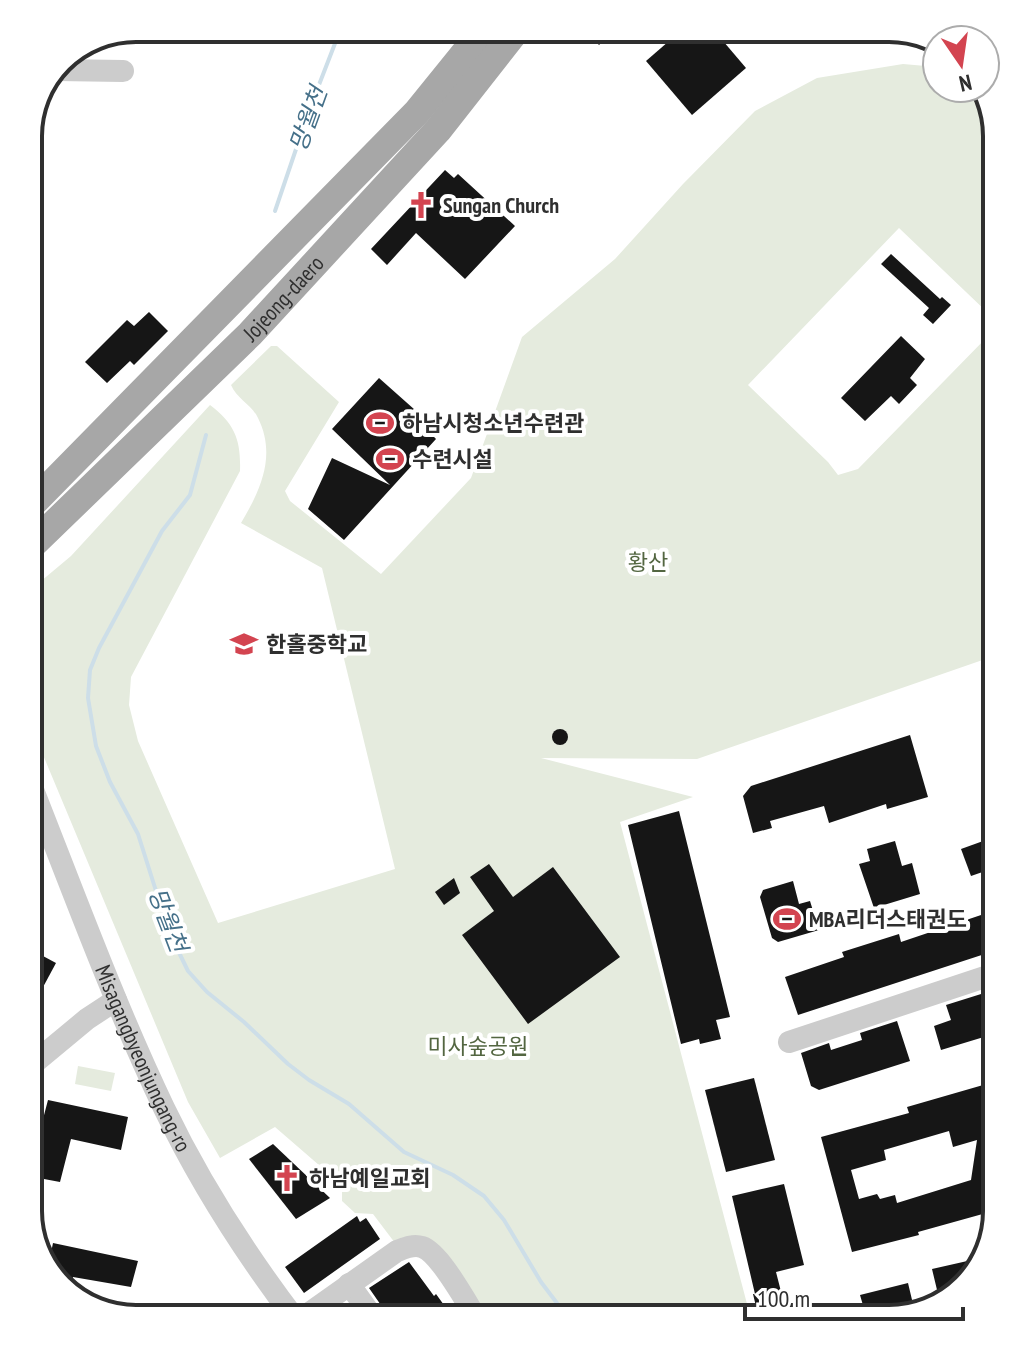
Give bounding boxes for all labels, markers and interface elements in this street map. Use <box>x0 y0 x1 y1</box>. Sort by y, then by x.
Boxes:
north arrow <box>921 24 1001 104</box>
text: N <box>957 69 974 98</box>
water label: 망월천 <box>282 80 335 155</box>
church icon: Sungan Church <box>406 190 436 220</box>
place label: Sungan Church <box>443 191 559 219</box>
street label: Jojeong-daero <box>236 249 330 348</box>
sports icon: 하남시청소년수련관 <box>365 408 395 438</box>
place label: 하남시청소년수련관 <box>402 409 584 437</box>
sports icon: 수련시설 <box>375 444 405 474</box>
place label: 수련시설 <box>412 445 493 473</box>
park label: 황산 <box>628 548 668 576</box>
school or university icon: 한홀중학교 <box>229 629 259 659</box>
place label: 한홀중학교 <box>266 630 367 658</box>
water label: 망월천 <box>142 884 195 959</box>
sports icon: MBA리더스태권도 <box>772 904 802 934</box>
place label: MBA리더스태권도 <box>809 905 967 933</box>
street label: Misagangbyeonjungang-ro <box>89 961 198 1156</box>
park label: 미사숲공원 <box>427 1032 529 1060</box>
church icon: 하남예일교회 <box>272 1163 302 1193</box>
place label: 하남예일교회 <box>309 1164 430 1192</box>
scale bar <box>745 1271 963 1321</box>
text: 100 m <box>757 1283 810 1314</box>

